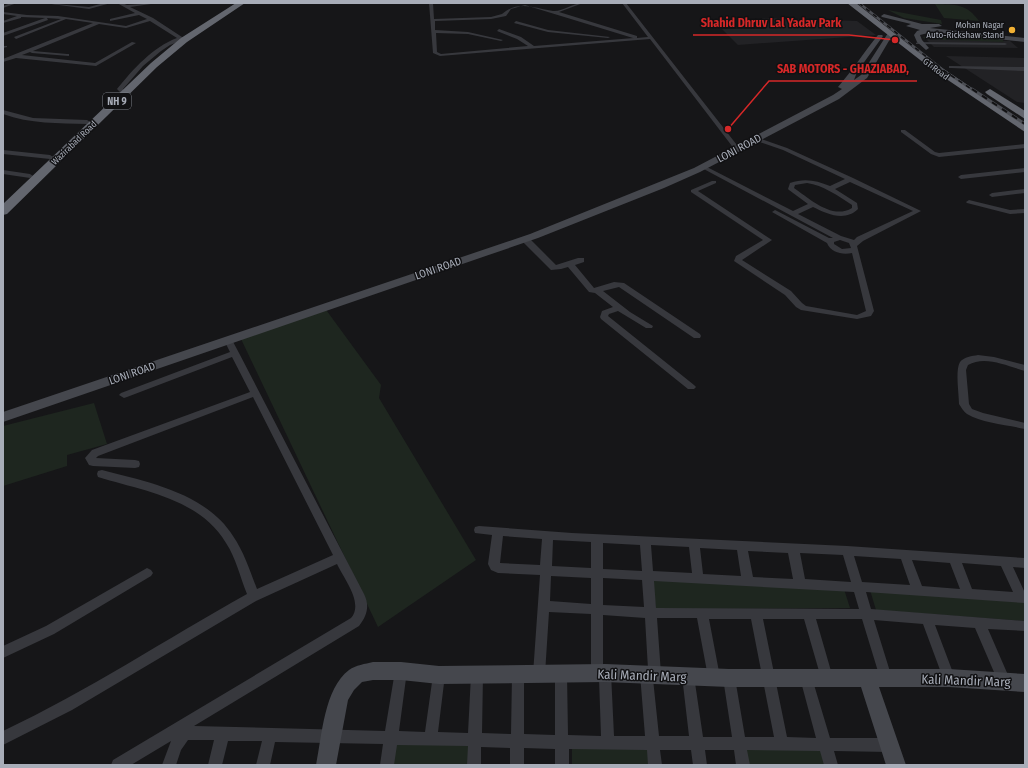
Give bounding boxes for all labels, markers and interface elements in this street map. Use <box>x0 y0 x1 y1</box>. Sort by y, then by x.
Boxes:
callout: Shahid Dhruv Lal Yadav Park <box>693 11 849 35</box>
text: Shahid Dhruv Lal Yadav Park <box>701 16 842 30</box>
place label: Mohan Nagar Auto-Rickshaw Stand <box>926 20 1005 40</box>
marker: Mohan Nagar Auto-Rickshaw Stand <box>1007 25 1017 35</box>
street label: GT Road <box>921 56 951 82</box>
callout: SAB MOTORS - GHAZIABAD, <box>769 57 917 81</box>
text: SAB MOTORS - GHAZIABAD, <box>777 62 909 76</box>
road number: NH 9 <box>103 93 131 109</box>
street label: Wazirabad Road <box>49 119 99 167</box>
street label: LONI ROAD <box>715 131 764 166</box>
street label: LONI ROAD <box>413 254 463 282</box>
street label: LONI ROAD <box>107 359 157 387</box>
street label: Kali Mandir Marg <box>597 666 688 685</box>
street label: Kali Mandir Marg <box>921 671 1012 690</box>

